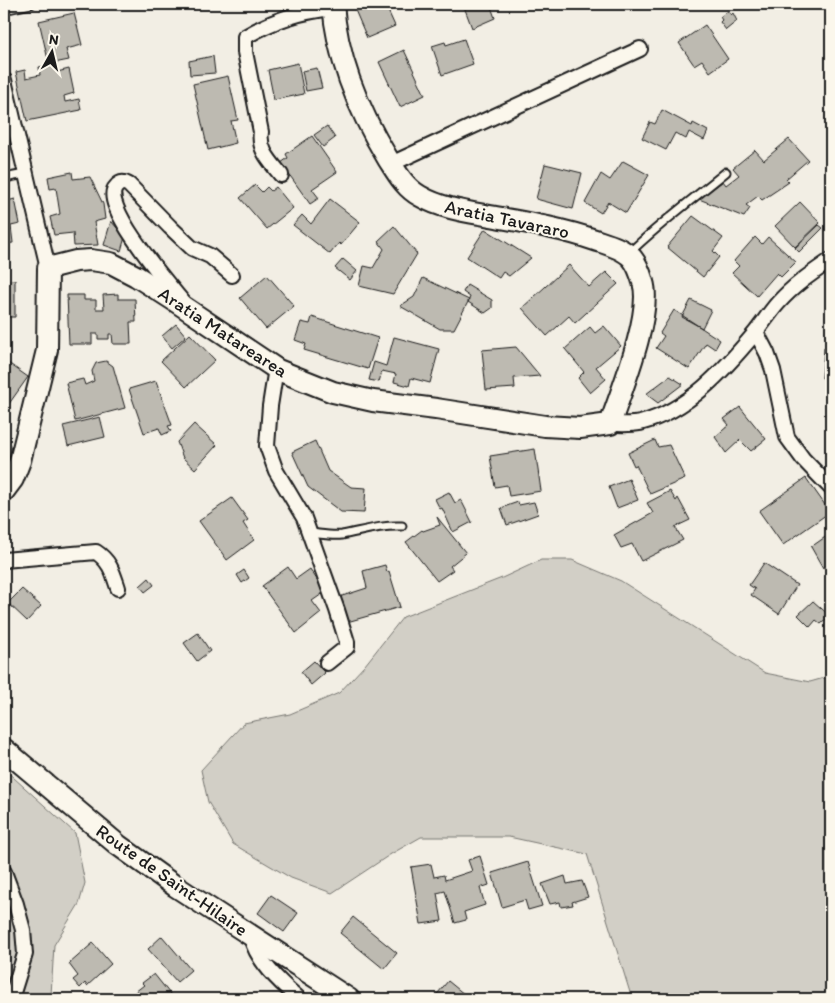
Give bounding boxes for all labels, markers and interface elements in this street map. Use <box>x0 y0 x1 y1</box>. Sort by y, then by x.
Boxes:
north arrow <box>28 28 78 78</box>
text: N <box>48 31 60 49</box>
street label: Aratia Tavararo <box>443 195 571 243</box>
street label: Aratia Matarearea <box>154 282 292 382</box>
street label: Route de Saint-Hilaire <box>92 819 252 941</box>

